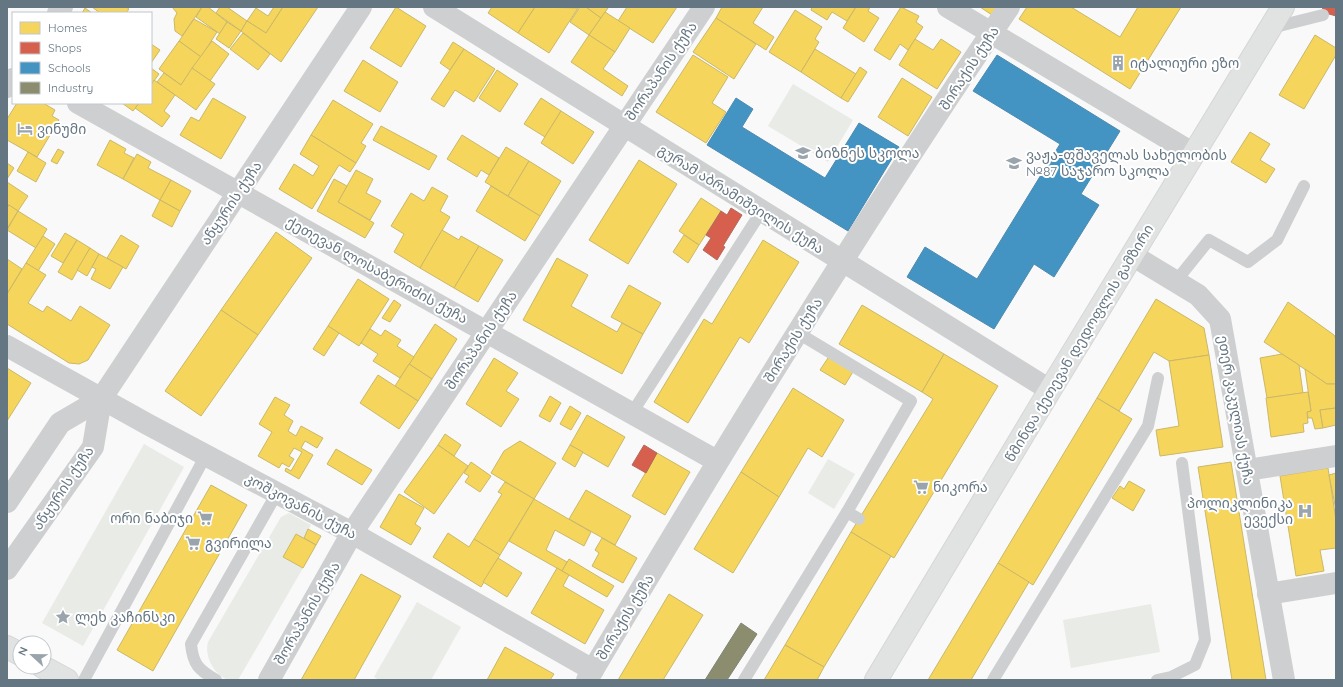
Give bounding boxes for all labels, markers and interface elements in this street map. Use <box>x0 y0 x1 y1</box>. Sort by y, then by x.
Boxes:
legend <box>12 12 152 104</box>
street label: შორაპანის ქუჩა <box>621 18 701 124</box>
text: Homes <box>48 20 88 35</box>
street label: შირაქის ქუჩა <box>935 23 1003 113</box>
text: Shops <box>48 40 82 55</box>
building icon: იტალიური ეზო <box>1109 54 1127 72</box>
place label: იტალიური ეზო <box>1130 54 1239 72</box>
text: Schools <box>48 60 91 75</box>
text: Industry <box>48 80 93 95</box>
hotel icon: ვინუმი <box>16 120 34 138</box>
place label: ვინუმი <box>37 120 86 138</box>
street label: გურამ აბრამიშვილის ქუჩა <box>655 140 827 258</box>
school or university icon: ბიზნეს სკოლა <box>794 144 812 162</box>
place label: ბიზნეს სკოლა <box>815 144 919 162</box>
place label: ვაჟა-ფშაველას სახელობის №87 საჯარო სკოლა <box>1026 146 1227 180</box>
school or university icon: ვაჟა-ფშაველას სახელობის №87 საჯარო სკოლა <box>1005 154 1023 172</box>
street label: აწყურის ქუჩა <box>196 158 266 248</box>
street label: ქეთევან ლოსაბერიძის ქუჩა <box>283 212 471 328</box>
street label: წმინდა ქეთევან დედოფლის გამზირი <box>1001 221 1157 465</box>
street label: შორაპანის ქუჩა <box>441 287 521 393</box>
street label: შირაქის ქუჩა <box>760 294 826 386</box>
street label: ეთერ კაკულიას ქუჩა <box>1214 334 1258 486</box>
street label: აწყურის ქუჩა <box>28 443 98 533</box>
street label: კოშკოვანის ქუჩა <box>242 469 360 543</box>
supermarket icon: ნიკორა <box>912 478 930 496</box>
place label: ნიკორა <box>933 478 988 496</box>
place label: პოლიკლინიკა ევექსი <box>1187 494 1293 528</box>
hospital icon: პოლიკლინიკა ევექსი <box>1296 502 1314 520</box>
place label: ორი ნაბიჯი <box>110 509 193 527</box>
supermarket icon: ორი ნაბიჯი <box>196 509 214 527</box>
supermarket icon: გვირილა <box>184 534 202 552</box>
place label: გვირილა <box>205 534 272 552</box>
street label: შორაპანის ქუჩა <box>270 558 344 668</box>
street label: შირაქის ქუჩა <box>592 571 658 663</box>
place icon: ლეხ კაჩინსკი <box>54 608 72 626</box>
place label: ლეხ კაჩინსკი <box>75 608 175 626</box>
north arrow <box>12 635 52 675</box>
text: N <box>15 645 31 658</box>

